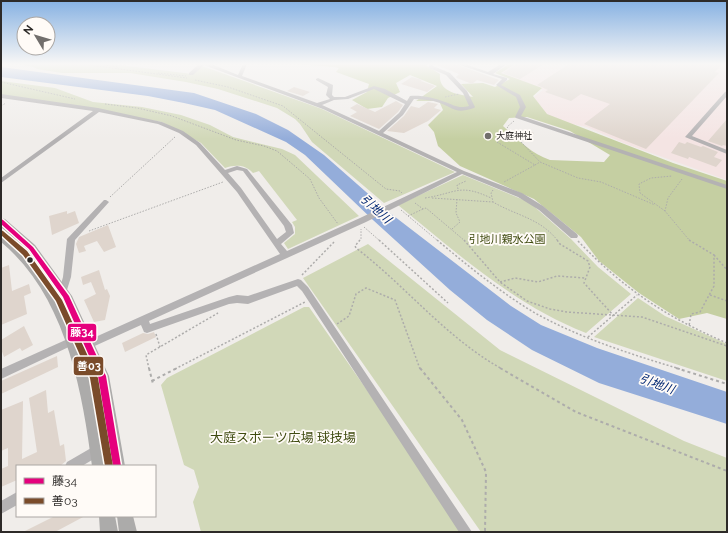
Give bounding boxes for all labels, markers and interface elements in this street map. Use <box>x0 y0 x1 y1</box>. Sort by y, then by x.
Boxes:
north arrow <box>16 16 56 56</box>
text: N <box>21 23 36 37</box>
marker: 大庭神社 <box>483 131 493 141</box>
place label: 大庭神社 <box>496 131 532 141</box>
water label: 引地川 <box>358 192 396 228</box>
park label: 引地川親水公園 <box>469 233 546 246</box>
unlabelled marker <box>25 255 35 265</box>
line badge: 藤34 <box>67 323 97 342</box>
text: 藤34 <box>70 326 94 339</box>
line badge: 善03 <box>73 356 104 376</box>
text: 善03 <box>77 360 101 373</box>
water label: 引地川 <box>638 371 678 397</box>
park label: 大庭スポーツ広場 球技場 <box>210 430 356 445</box>
legend <box>16 465 156 517</box>
text: 藤34 <box>52 474 77 488</box>
text: 善03 <box>52 494 78 508</box>

